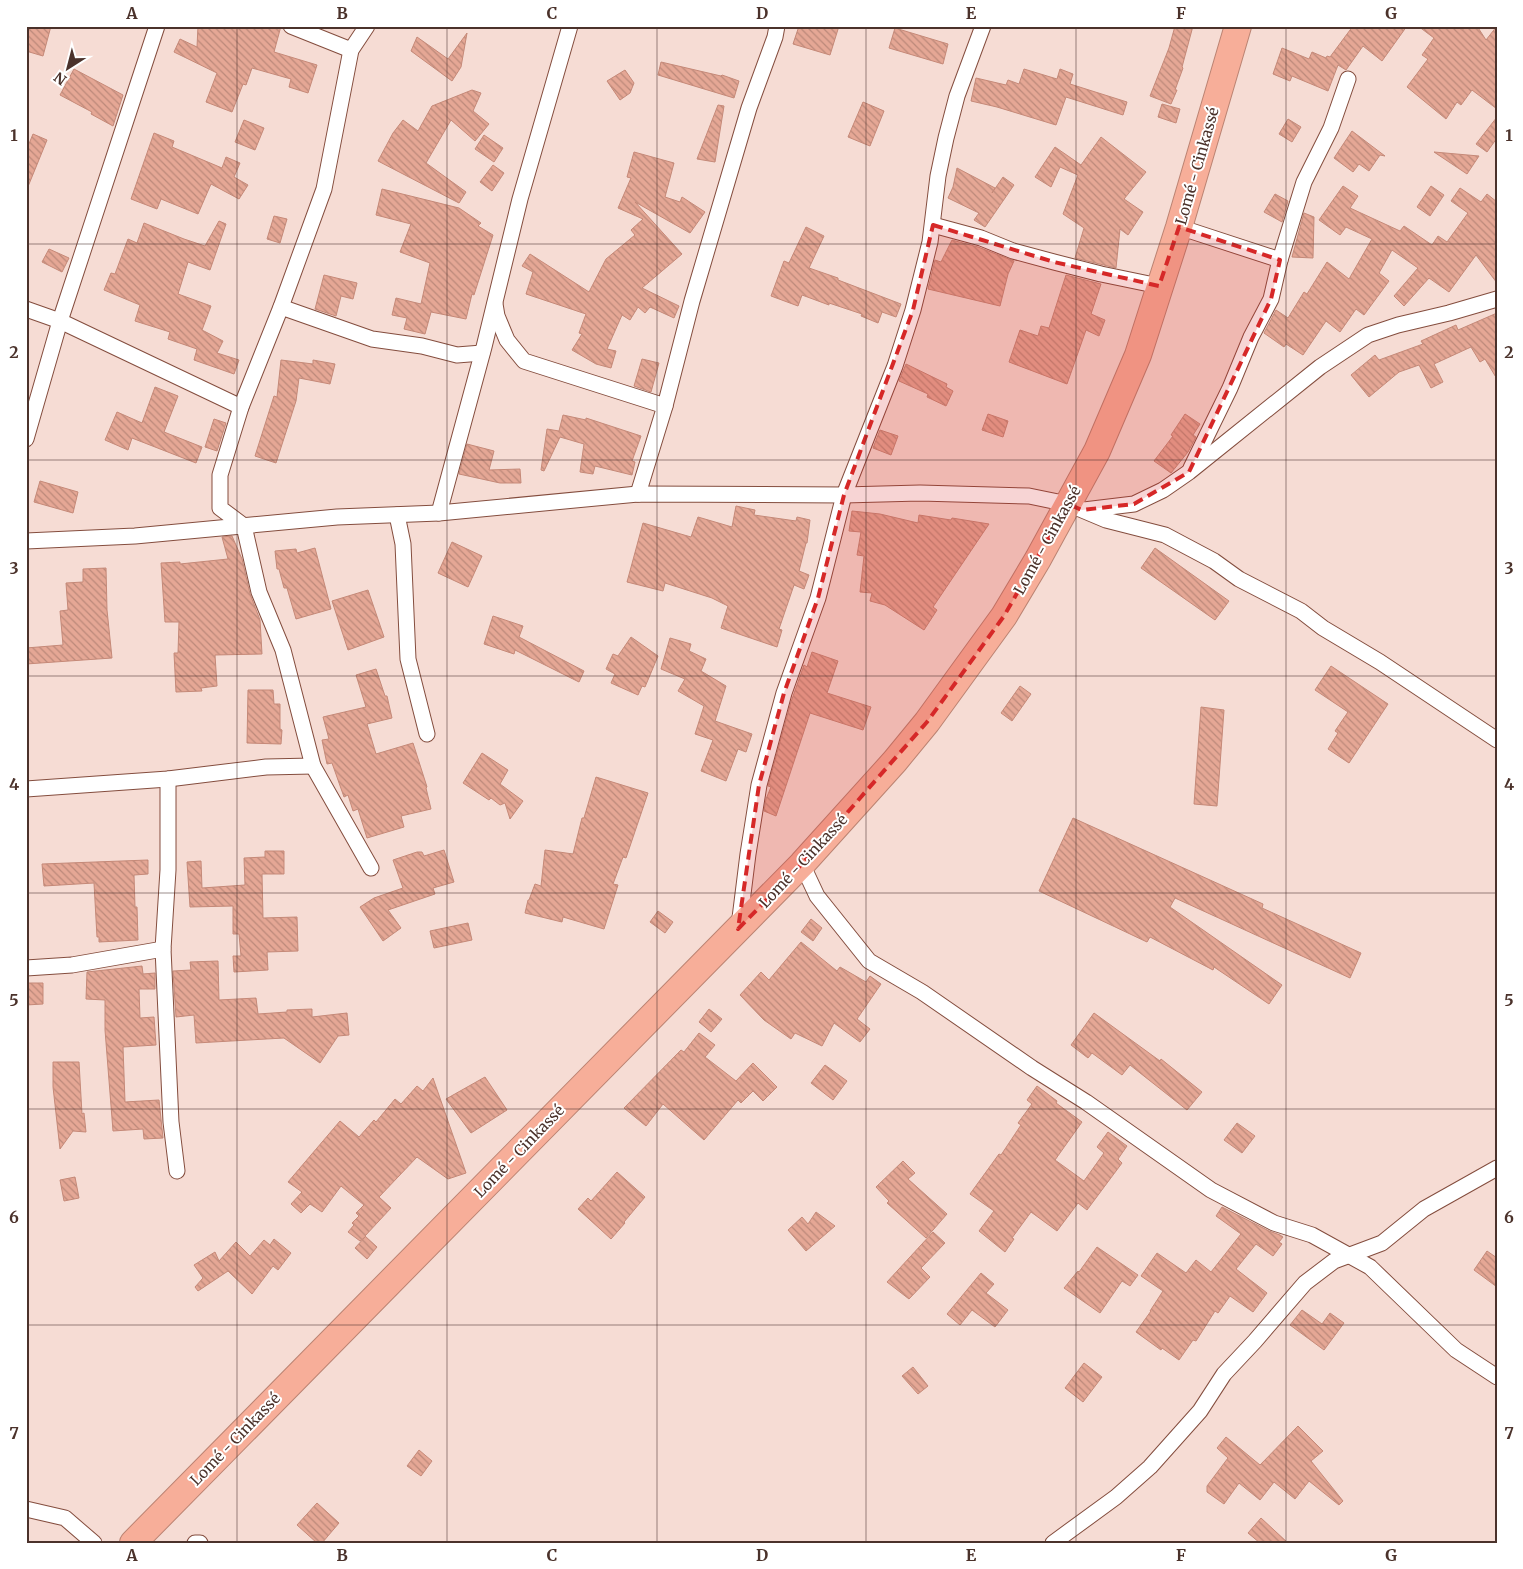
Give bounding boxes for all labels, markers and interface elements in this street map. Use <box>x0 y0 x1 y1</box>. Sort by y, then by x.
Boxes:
text: A <box>125 3 138 23</box>
text: B <box>336 3 348 23</box>
text: C <box>547 3 557 23</box>
text: D <box>756 3 768 23</box>
text: E <box>966 3 977 23</box>
text: F <box>1176 3 1186 23</box>
text: G <box>1385 3 1397 23</box>
north arrow <box>42 42 92 92</box>
text: N <box>51 68 70 89</box>
street label: Lomé - Cinkassé <box>1171 105 1223 227</box>
text: 1 <box>10 125 18 145</box>
text: 1 <box>1505 125 1513 145</box>
text: 2 <box>9 342 19 362</box>
text: 2 <box>1504 342 1514 362</box>
street label: Lomé - Cinkassé <box>1009 482 1085 598</box>
text: 3 <box>9 558 19 578</box>
text: 3 <box>1504 558 1514 578</box>
text: 4 <box>9 774 19 794</box>
text: 4 <box>1504 774 1514 794</box>
street label: Lomé - Cinkassé <box>755 810 851 912</box>
text: 5 <box>9 990 19 1010</box>
text: 5 <box>1504 990 1514 1010</box>
street label: Lomé - Cinkassé <box>470 1101 568 1201</box>
text: 6 <box>9 1207 19 1227</box>
text: 6 <box>1504 1207 1514 1227</box>
street label: Lomé - Cinkassé <box>186 1389 284 1489</box>
text: 7 <box>9 1423 19 1443</box>
text: 7 <box>1504 1423 1514 1443</box>
text: A <box>125 1545 138 1565</box>
text: B <box>336 1545 348 1565</box>
text: C <box>547 1545 557 1565</box>
text: D <box>756 1545 768 1565</box>
text: E <box>966 1545 977 1565</box>
text: F <box>1176 1545 1186 1565</box>
text: G <box>1385 1545 1397 1565</box>

